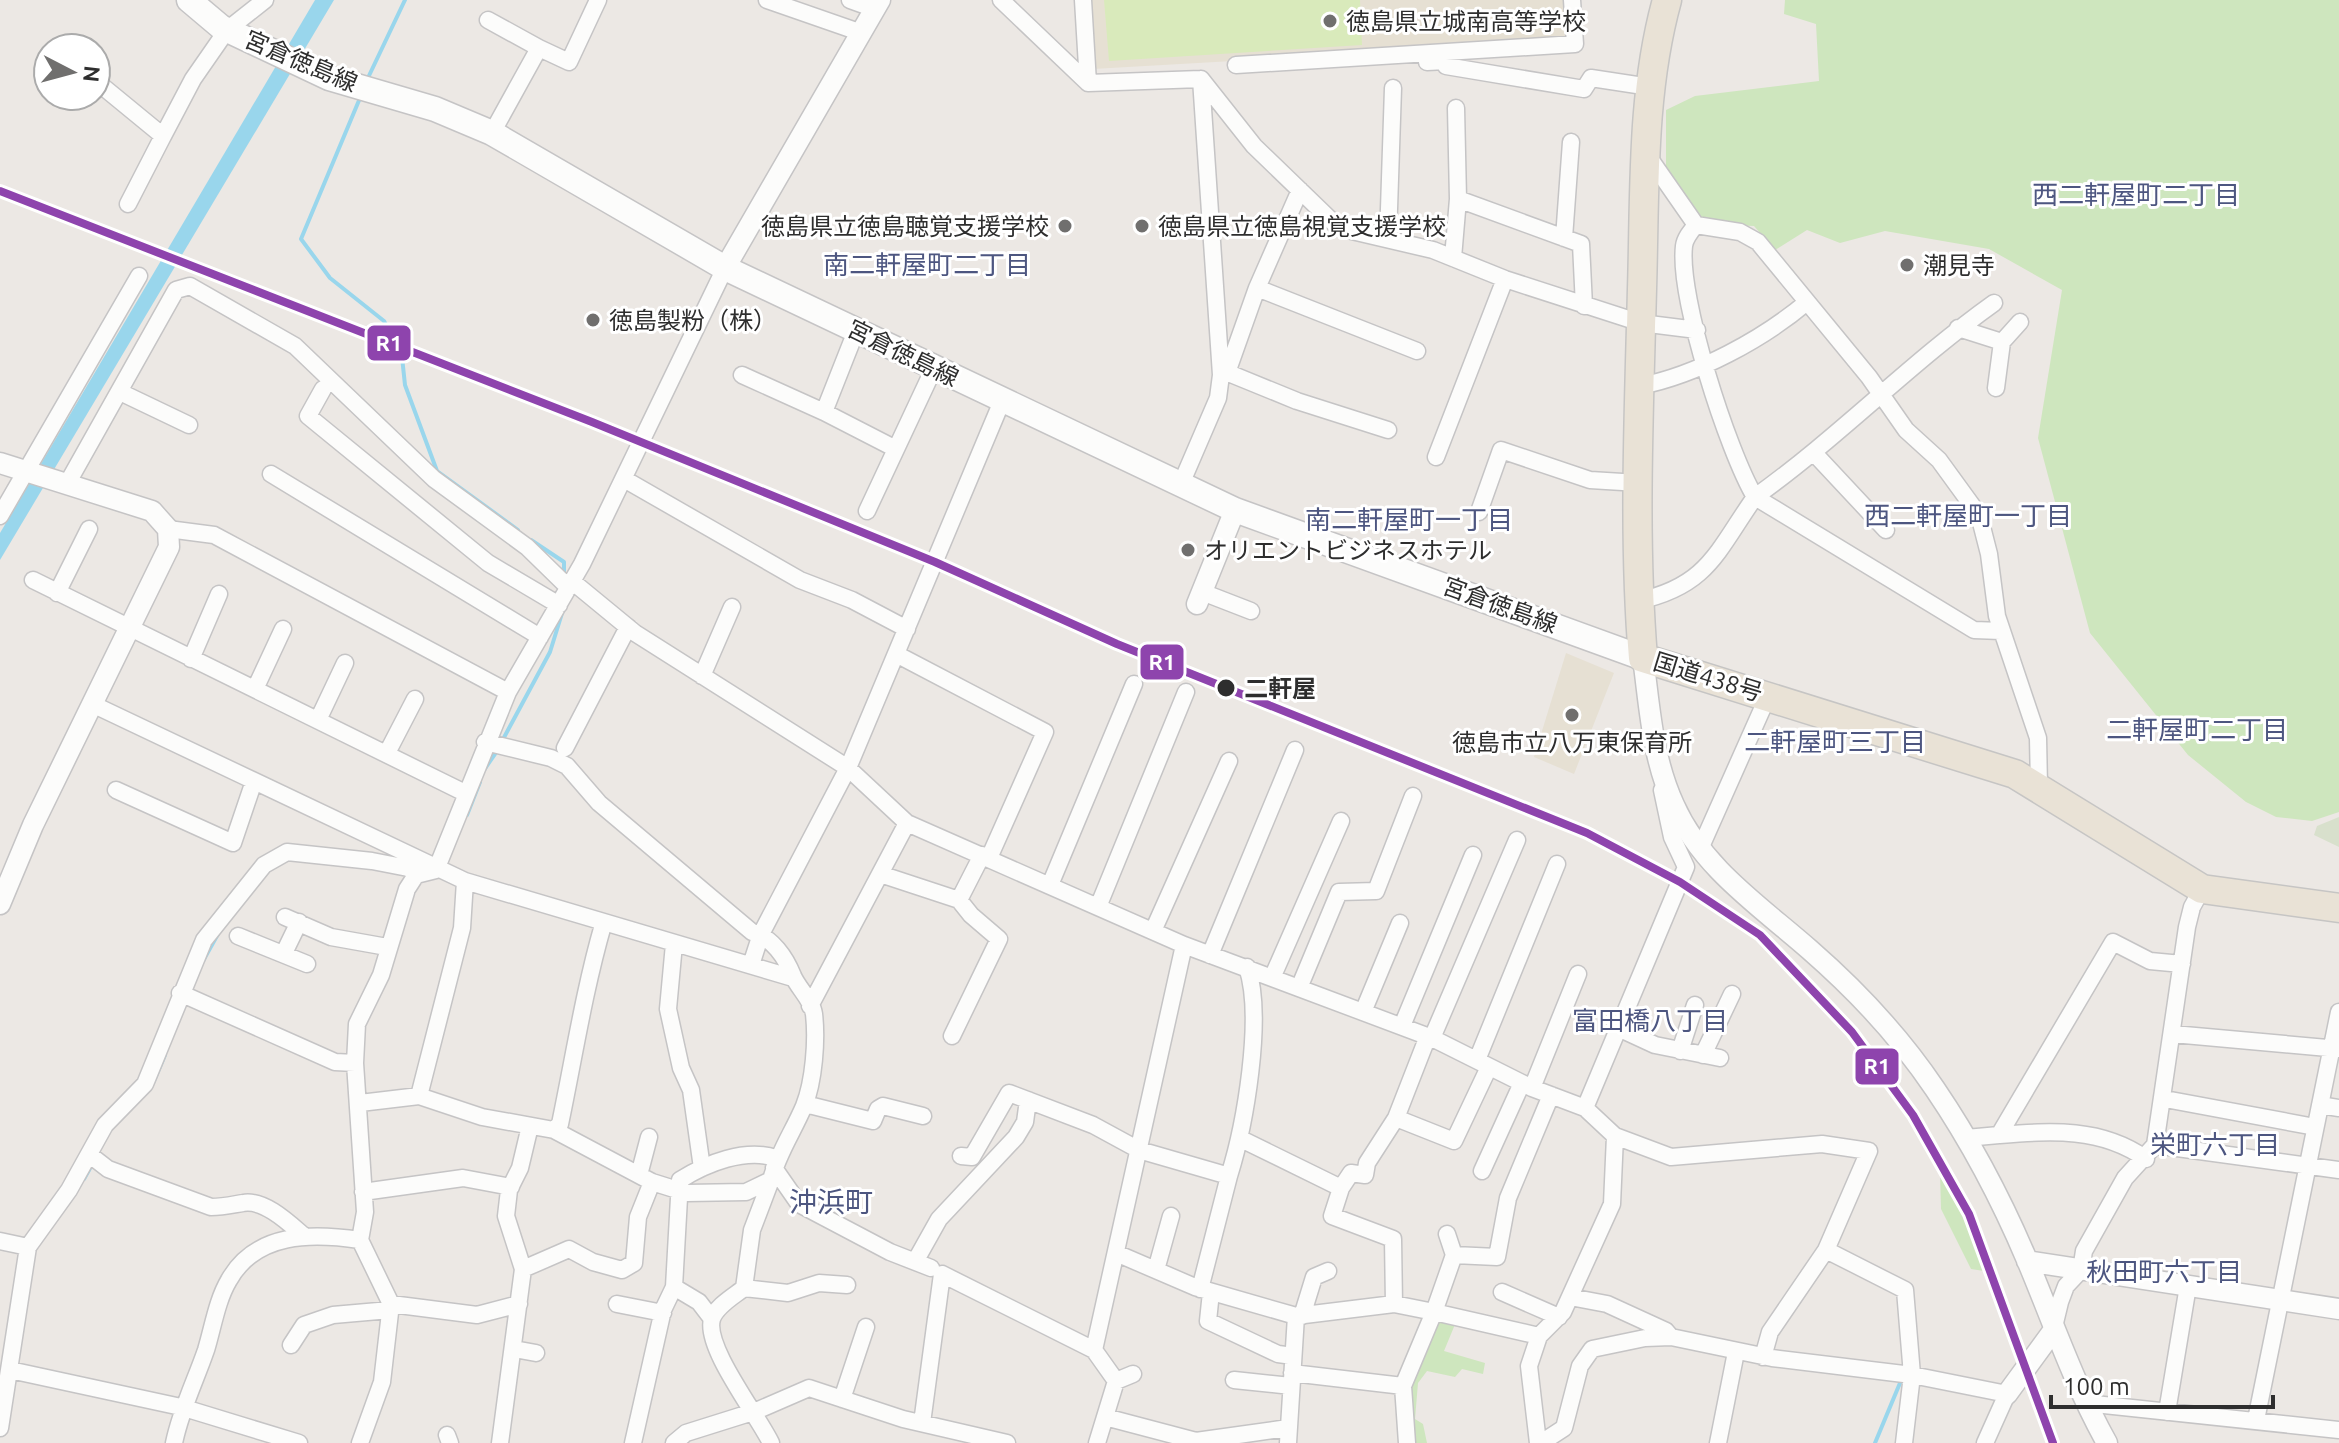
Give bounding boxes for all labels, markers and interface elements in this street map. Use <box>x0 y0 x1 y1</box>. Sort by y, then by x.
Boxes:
place label: 徳島県立城南高等学校 <box>1346 8 1586 35</box>
marker: 徳島県立城南高等学校 <box>1321 12 1339 30</box>
street label: 宮倉徳島線 <box>240 25 362 97</box>
north arrow <box>32 32 112 112</box>
text: N <box>79 65 106 84</box>
district label: 西二軒屋町二丁目 <box>2032 180 2240 209</box>
place label: 徳島県立徳島聴覚支援学校 <box>761 213 1049 240</box>
place label: 徳島県立徳島視覚支援学校 <box>1158 213 1446 240</box>
marker: 徳島県立徳島聴覚支援学校 <box>1056 217 1074 235</box>
marker: 徳島県立徳島視覚支援学校 <box>1133 217 1151 235</box>
district label: 南二軒屋町二丁目 <box>823 250 1031 279</box>
place label: 潮見寺 <box>1923 252 1995 279</box>
marker: 潮見寺 <box>1898 256 1916 274</box>
place label: 徳島製粉（株） <box>609 307 777 334</box>
marker: 徳島製粉（株） <box>584 311 602 329</box>
street label: 宮倉徳島線 <box>843 315 963 391</box>
line badge: R1 <box>366 324 412 362</box>
text: R1 <box>376 330 402 355</box>
district label: 西二軒屋町一丁目 <box>1864 501 2072 530</box>
district label: 南二軒屋町一丁目 <box>1305 505 1513 534</box>
place label: オリエントビジネスホテル <box>1204 537 1492 564</box>
marker: オリエントビジネスホテル <box>1179 541 1197 559</box>
street label: 宮倉徳島線 <box>1439 572 1561 638</box>
line badge: R1 <box>1139 643 1185 681</box>
street label: 国道438号 <box>1650 648 1766 706</box>
text: R1 <box>1149 649 1175 674</box>
place label: 二軒屋 <box>1244 675 1316 702</box>
marker: 二軒屋 <box>1215 677 1237 699</box>
marker: 徳島市立八万東保育所 <box>1563 706 1581 724</box>
district label: 二軒屋町二丁目 <box>2106 715 2288 744</box>
district label: 二軒屋町三丁目 <box>1744 727 1926 756</box>
place label: 徳島市立八万東保育所 <box>1452 729 1692 756</box>
district label: 富田橋八丁目 <box>1572 1006 1728 1035</box>
line badge: R1 <box>1854 1047 1900 1086</box>
text: R1 <box>1864 1053 1890 1078</box>
district label: 栄町六丁目 <box>2150 1130 2280 1159</box>
district label: 沖浜町 <box>789 1186 873 1217</box>
district label: 秋田町六丁目 <box>2086 1257 2242 1286</box>
scale bar <box>2051 1359 2273 1409</box>
text: 100 m <box>2063 1373 2130 1400</box>

